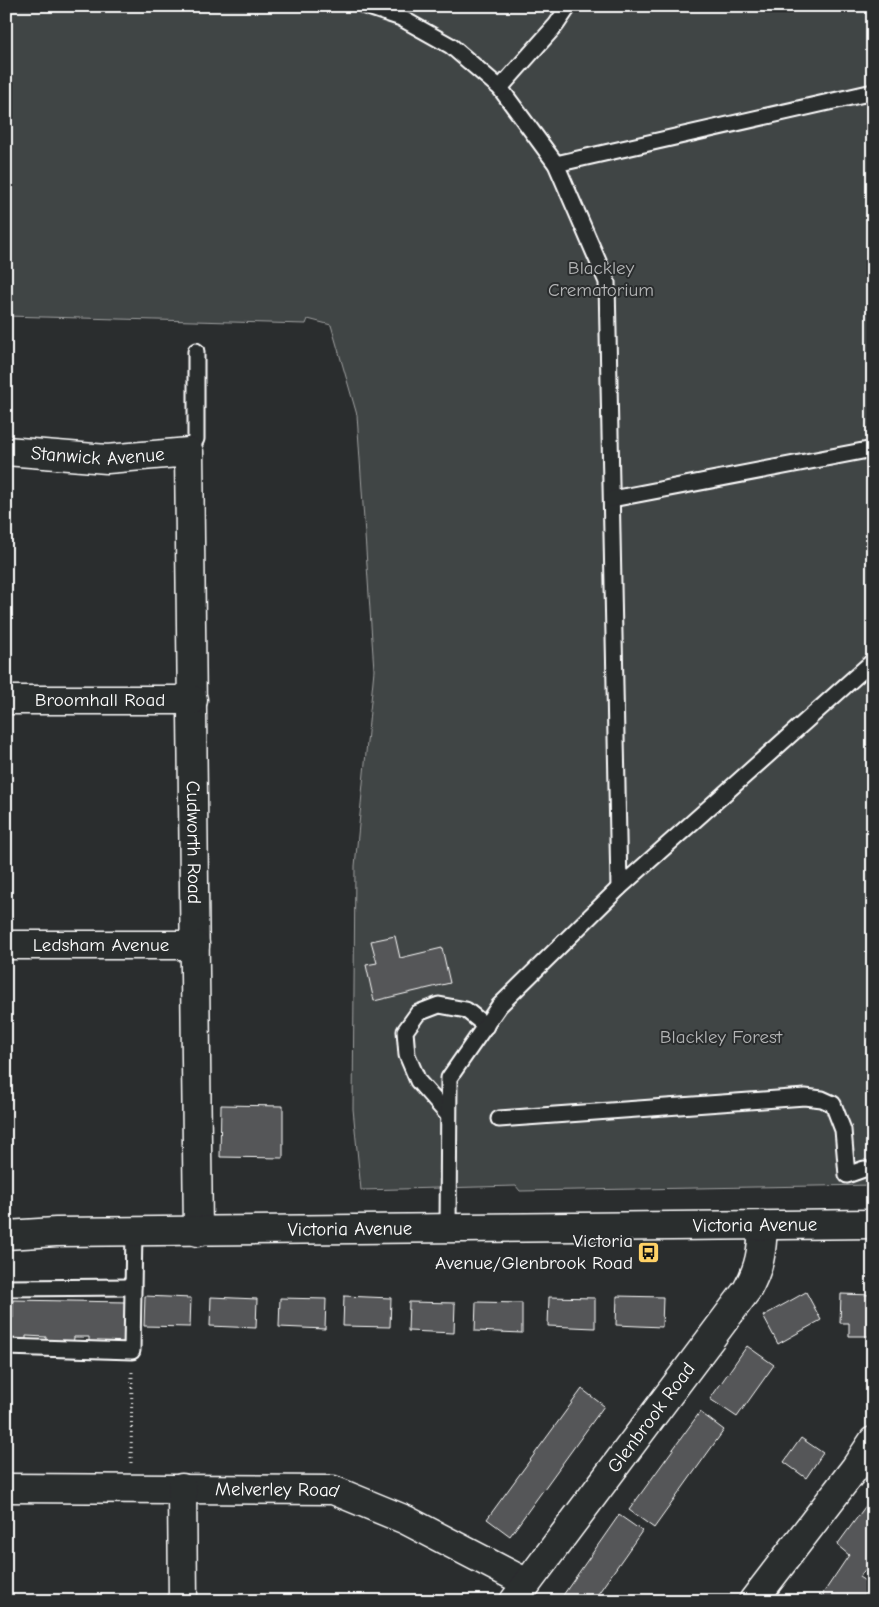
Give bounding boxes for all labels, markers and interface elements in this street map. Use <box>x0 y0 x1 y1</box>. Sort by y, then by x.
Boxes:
park label: Blackley Crematorium <box>548 257 654 301</box>
street label: Stanwick Avenue <box>30 442 165 470</box>
street label: Broomhall Road <box>35 689 165 711</box>
street label: Cudworth Road <box>182 781 205 904</box>
street label: Ledsham Avenue <box>33 934 169 956</box>
park label: Blackley Forest <box>660 1026 783 1048</box>
street label: Victoria Avenue <box>692 1214 817 1237</box>
street label: Victoria Avenue <box>287 1218 412 1241</box>
place label: Victoria Avenue/Glenbrook Road <box>435 1230 633 1274</box>
bus stop icon: Victoria Avenue/Glenbrook Road <box>637 1240 661 1264</box>
street label: Glenbrook Road <box>603 1358 700 1477</box>
street label: Melverley Road <box>215 1478 343 1502</box>

